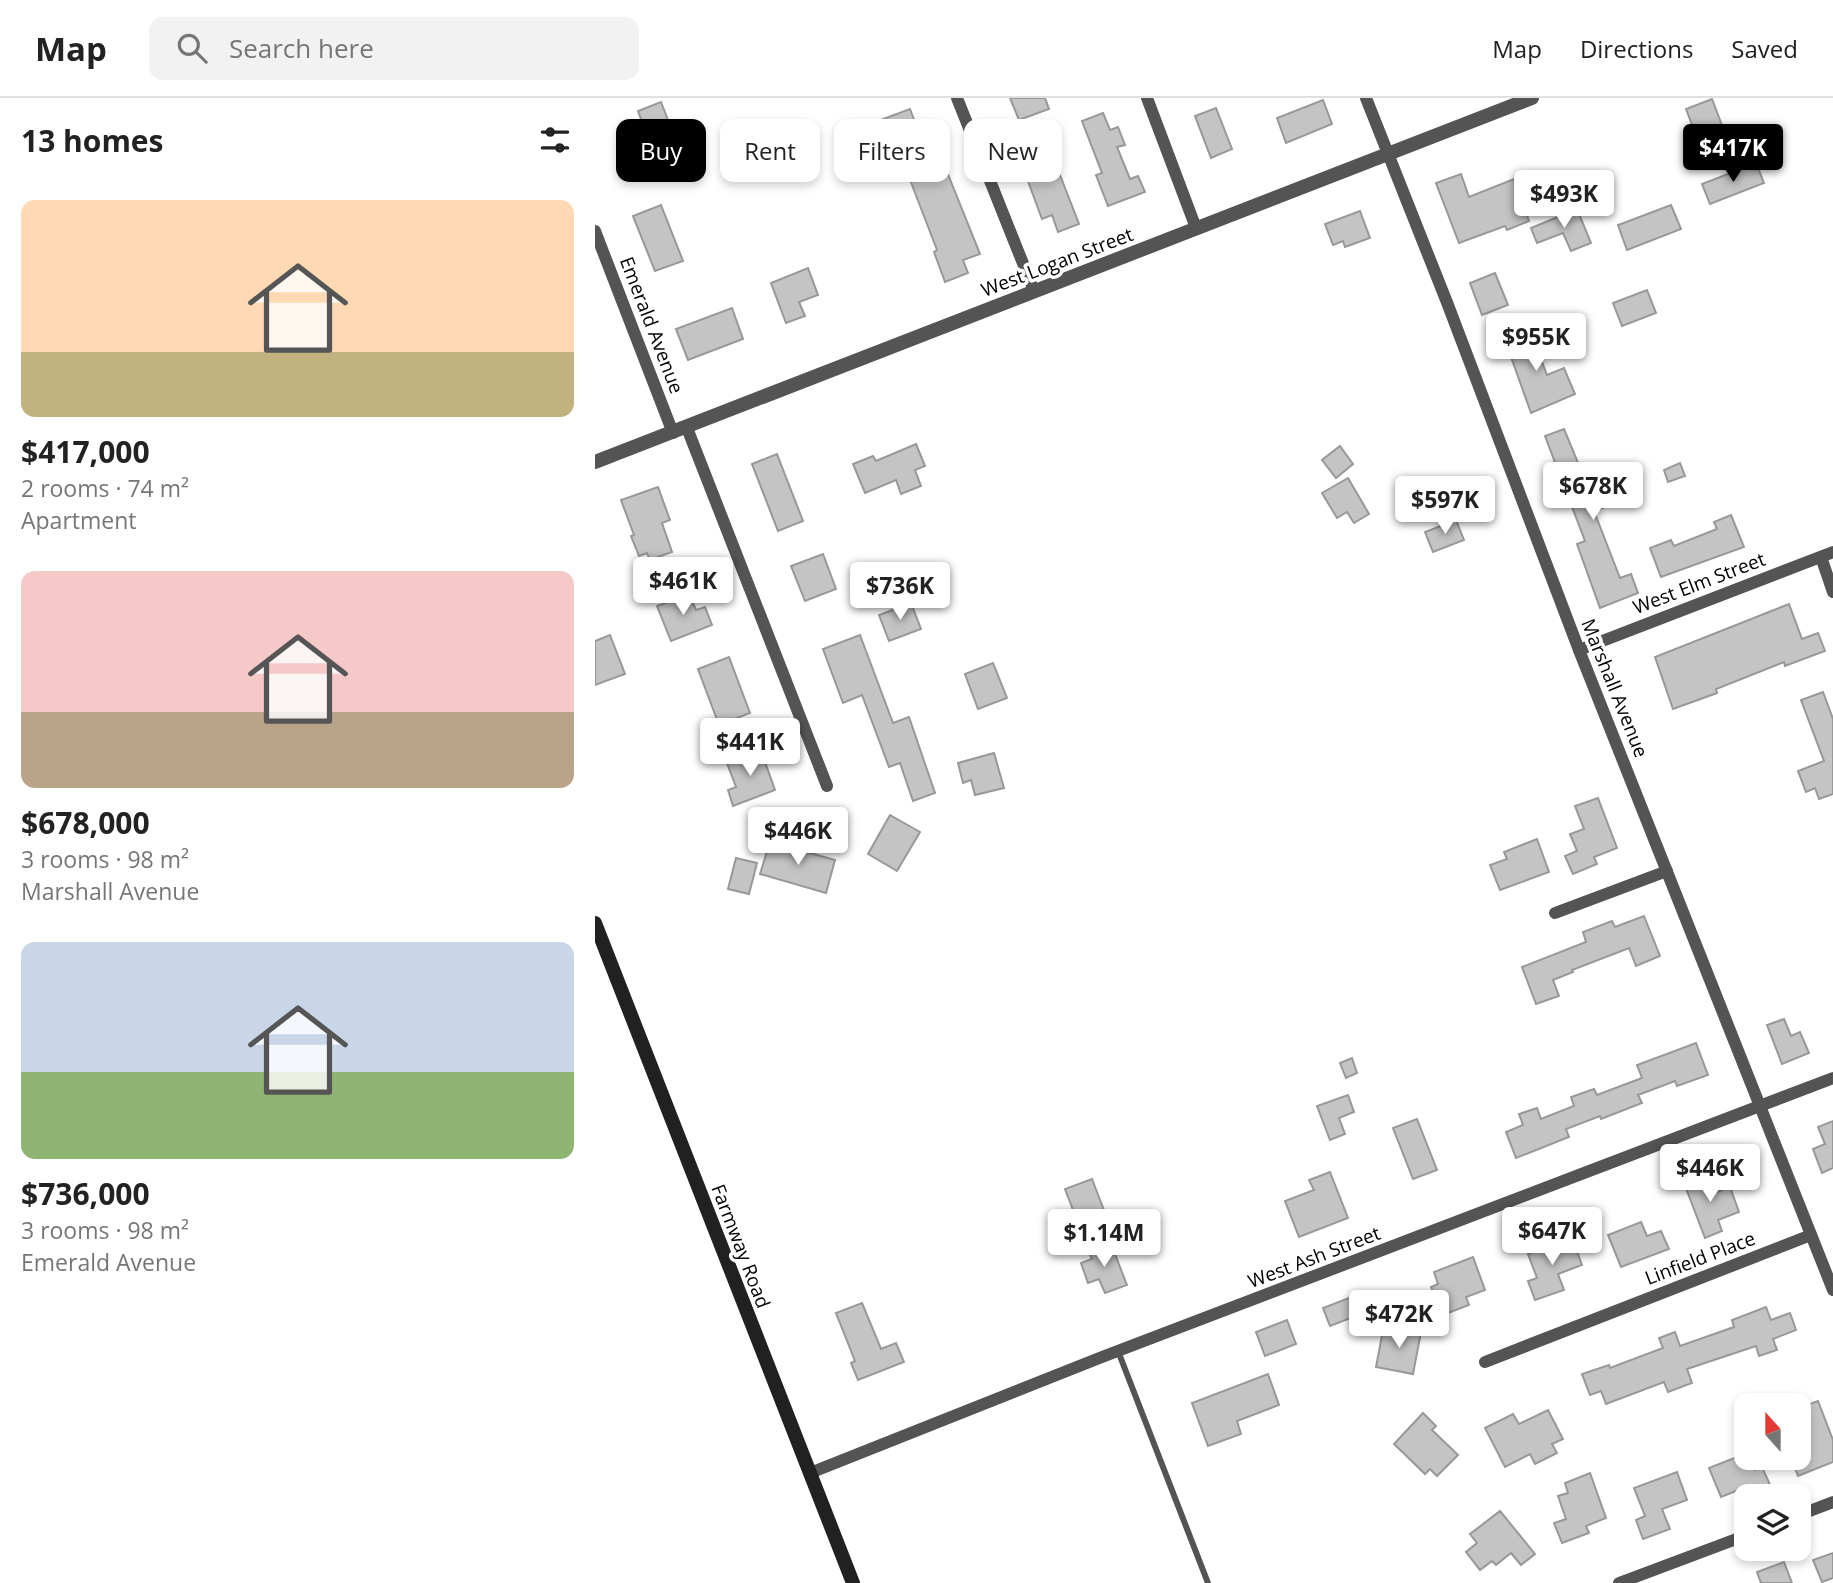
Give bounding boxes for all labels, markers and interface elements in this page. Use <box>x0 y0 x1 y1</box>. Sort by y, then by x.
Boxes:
search box <box>149 17 639 80</box>
text: Map <box>35 26 107 71</box>
icon: search <box>173 29 211 67</box>
text: Search here <box>229 30 374 66</box>
text: Map <box>1492 32 1542 65</box>
text: Directions <box>1580 32 1693 65</box>
text: Saved <box>1731 32 1798 65</box>
chip: Buy <box>616 119 706 182</box>
chip: Rent <box>720 119 820 182</box>
chip: Filters <box>834 119 950 182</box>
chip: New <box>964 119 1062 182</box>
text: 13 homes <box>21 120 164 161</box>
icon: filters <box>536 121 574 159</box>
pin: $417K <box>1684 125 1782 184</box>
text: $417K <box>1699 131 1767 163</box>
pin: $493K <box>1515 170 1613 230</box>
text: $493K <box>1530 177 1598 209</box>
street label: West Logan Street <box>977 221 1137 303</box>
icon: home <box>235 245 361 371</box>
street label: Emerald Avenue <box>614 253 690 397</box>
pin: $955K <box>1487 314 1585 373</box>
text: $955K <box>1502 320 1570 352</box>
text: $417,000 <box>21 431 150 472</box>
pin: $678K <box>1544 462 1642 522</box>
text: $678K <box>1559 469 1627 501</box>
text: 2 rooms · 74 m² <box>21 472 189 504</box>
pin: $597K <box>1396 476 1494 536</box>
text: $597K <box>1411 483 1479 515</box>
text: Apartment <box>21 504 137 536</box>
street label: West Elm Street <box>1629 546 1769 620</box>
pin: $461K <box>634 558 732 617</box>
pin: $736K <box>851 562 949 622</box>
text: $461K <box>649 564 717 596</box>
text: $736K <box>866 569 934 601</box>
street label: Marshall Avenue <box>1575 615 1655 761</box>
icon: home <box>235 616 361 742</box>
pin: $441K <box>701 718 799 778</box>
text: $441K <box>716 725 784 757</box>
text: $678,000 <box>21 802 150 843</box>
pin: $446K <box>749 808 847 867</box>
text: $446K <box>764 814 832 846</box>
text: 3 rooms · 98 m² <box>21 843 189 875</box>
text: Marshall Avenue <box>21 875 199 907</box>
icon: home <box>235 987 361 1113</box>
pin: $446K <box>1661 1144 1759 1204</box>
text: $446K <box>1676 1151 1744 1183</box>
text: $736,000 <box>21 1173 150 1214</box>
street label: Farmway Road <box>705 1180 777 1312</box>
pin: $647K <box>1503 1208 1601 1267</box>
pin: $1.14M <box>1047 1210 1161 1269</box>
text: 3 rooms · 98 m² <box>21 1214 189 1246</box>
text: $647K <box>1518 1214 1586 1246</box>
text: $1.14M <box>1064 1216 1144 1248</box>
street label: West Ash Street <box>1244 1220 1384 1294</box>
street label: Linfield Place <box>1641 1225 1759 1291</box>
text: Emerald Avenue <box>21 1246 196 1278</box>
pin: $472K <box>1350 1290 1448 1350</box>
text: $472K <box>1365 1297 1433 1329</box>
north arrow <box>1734 1393 1811 1470</box>
map controls <box>1734 1393 1811 1561</box>
button: layers <box>1734 1484 1811 1561</box>

